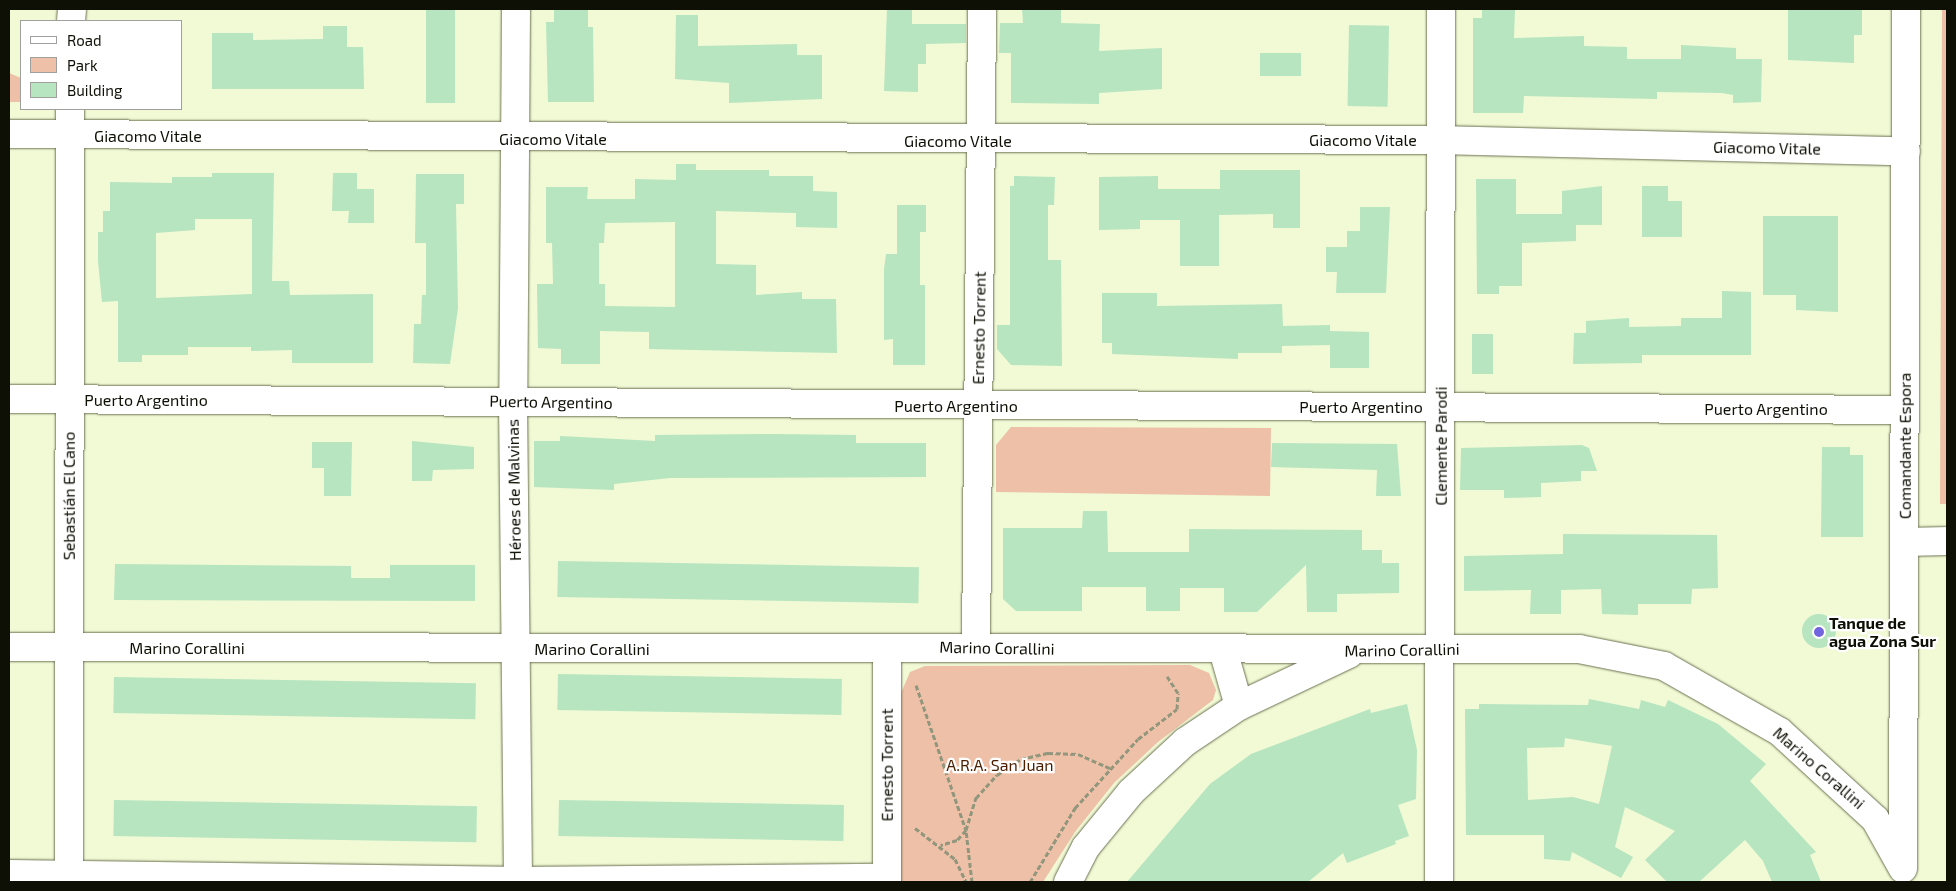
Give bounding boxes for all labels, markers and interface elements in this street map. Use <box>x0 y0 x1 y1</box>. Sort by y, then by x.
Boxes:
legend <box>20 20 182 110</box>
text: Road <box>67 31 102 49</box>
text: Park <box>67 56 98 74</box>
text: Building <box>67 81 122 99</box>
street label: Giacomo Vitale <box>94 126 202 146</box>
street label: Giacomo Vitale <box>499 129 607 149</box>
street label: Giacomo Vitale <box>1309 130 1417 150</box>
street label: Giacomo Vitale <box>904 131 1012 151</box>
street label: Giacomo Vitale <box>1713 137 1821 159</box>
street label: Ernesto Torrent <box>968 271 990 385</box>
street label: Comandante Espora <box>1895 373 1915 519</box>
street label: Clemente Parodi <box>1431 386 1451 506</box>
street label: Puerto Argentino <box>84 390 208 410</box>
street label: Puerto Argentino <box>489 391 613 413</box>
street label: Puerto Argentino <box>894 396 1018 416</box>
street label: Puerto Argentino <box>1299 397 1423 417</box>
street label: Puerto Argentino <box>1704 399 1828 419</box>
street label: Héroes de Malvinas <box>503 419 525 561</box>
street label: Sebastián El Cano <box>59 432 79 560</box>
place label: Tanque de agua Zona Sur <box>1829 613 1936 651</box>
marker: Tanque de agua Zona Sur <box>1813 626 1825 638</box>
street label: Marino Corallini <box>939 637 1055 659</box>
street label: Marino Corallini <box>129 638 245 658</box>
street label: Marino Corallini <box>534 639 650 659</box>
street label: Marino Corallini <box>1344 639 1460 661</box>
street label: Ernesto Torrent <box>877 708 897 822</box>
street label: Marino Corallini <box>1769 723 1869 813</box>
park label: A.R.A. San Juan <box>946 755 1054 775</box>

